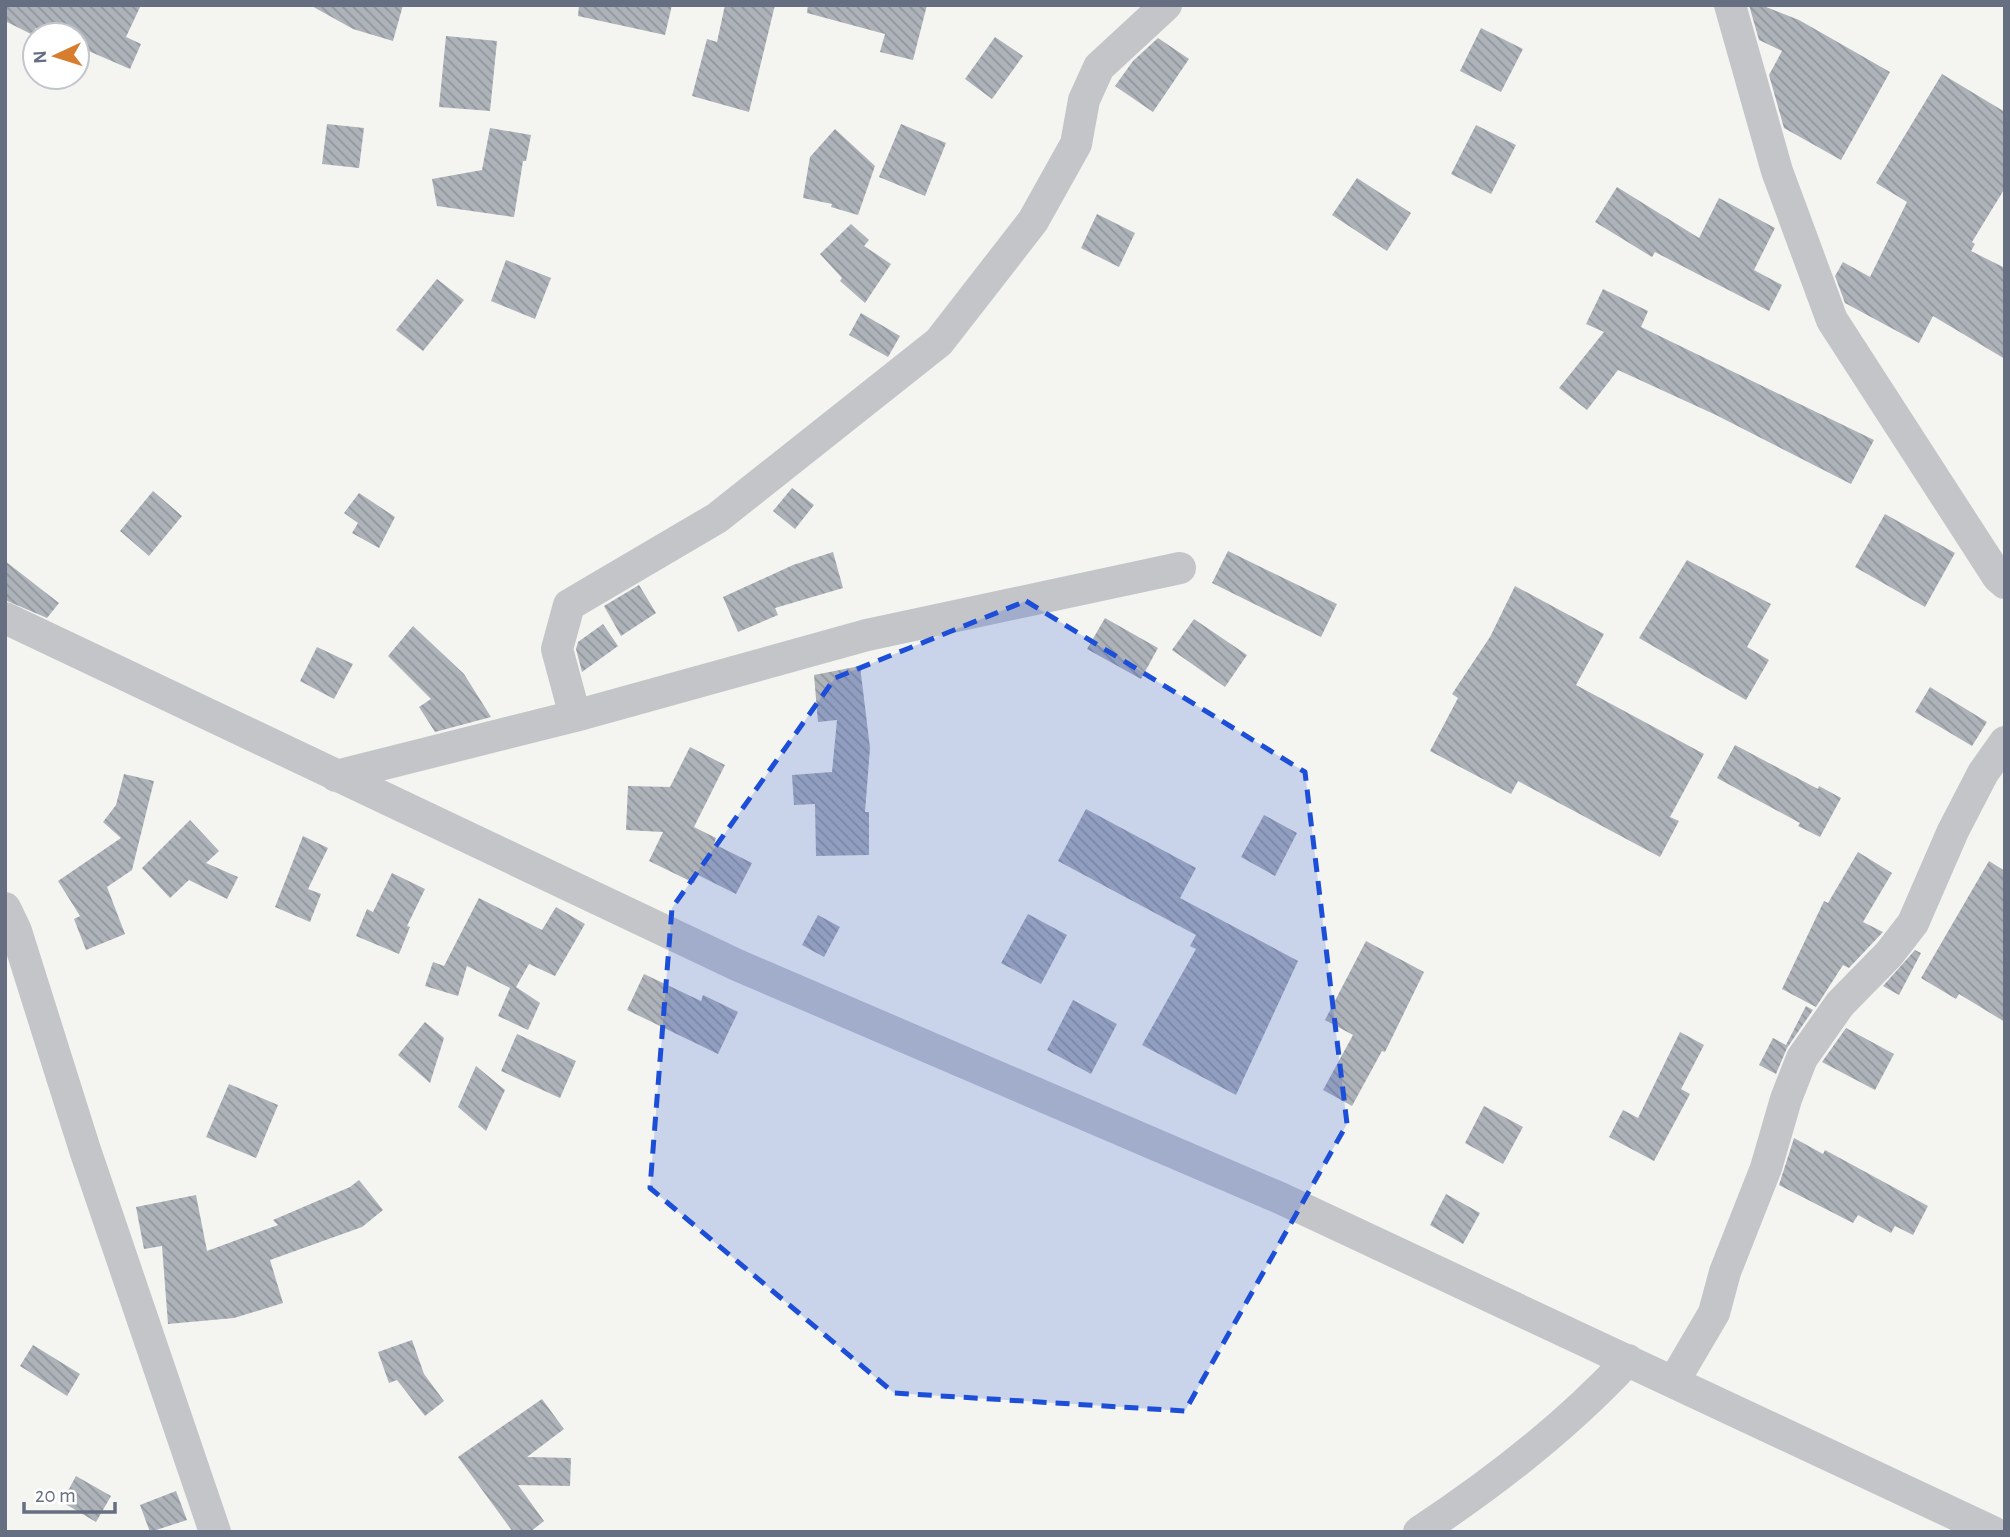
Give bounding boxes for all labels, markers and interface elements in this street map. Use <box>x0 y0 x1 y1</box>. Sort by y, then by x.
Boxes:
north arrow <box>21 21 91 91</box>
text: N <box>31 50 50 64</box>
scale bar <box>24 1470 116 1514</box>
text: 20 m <box>35 1485 76 1506</box>

